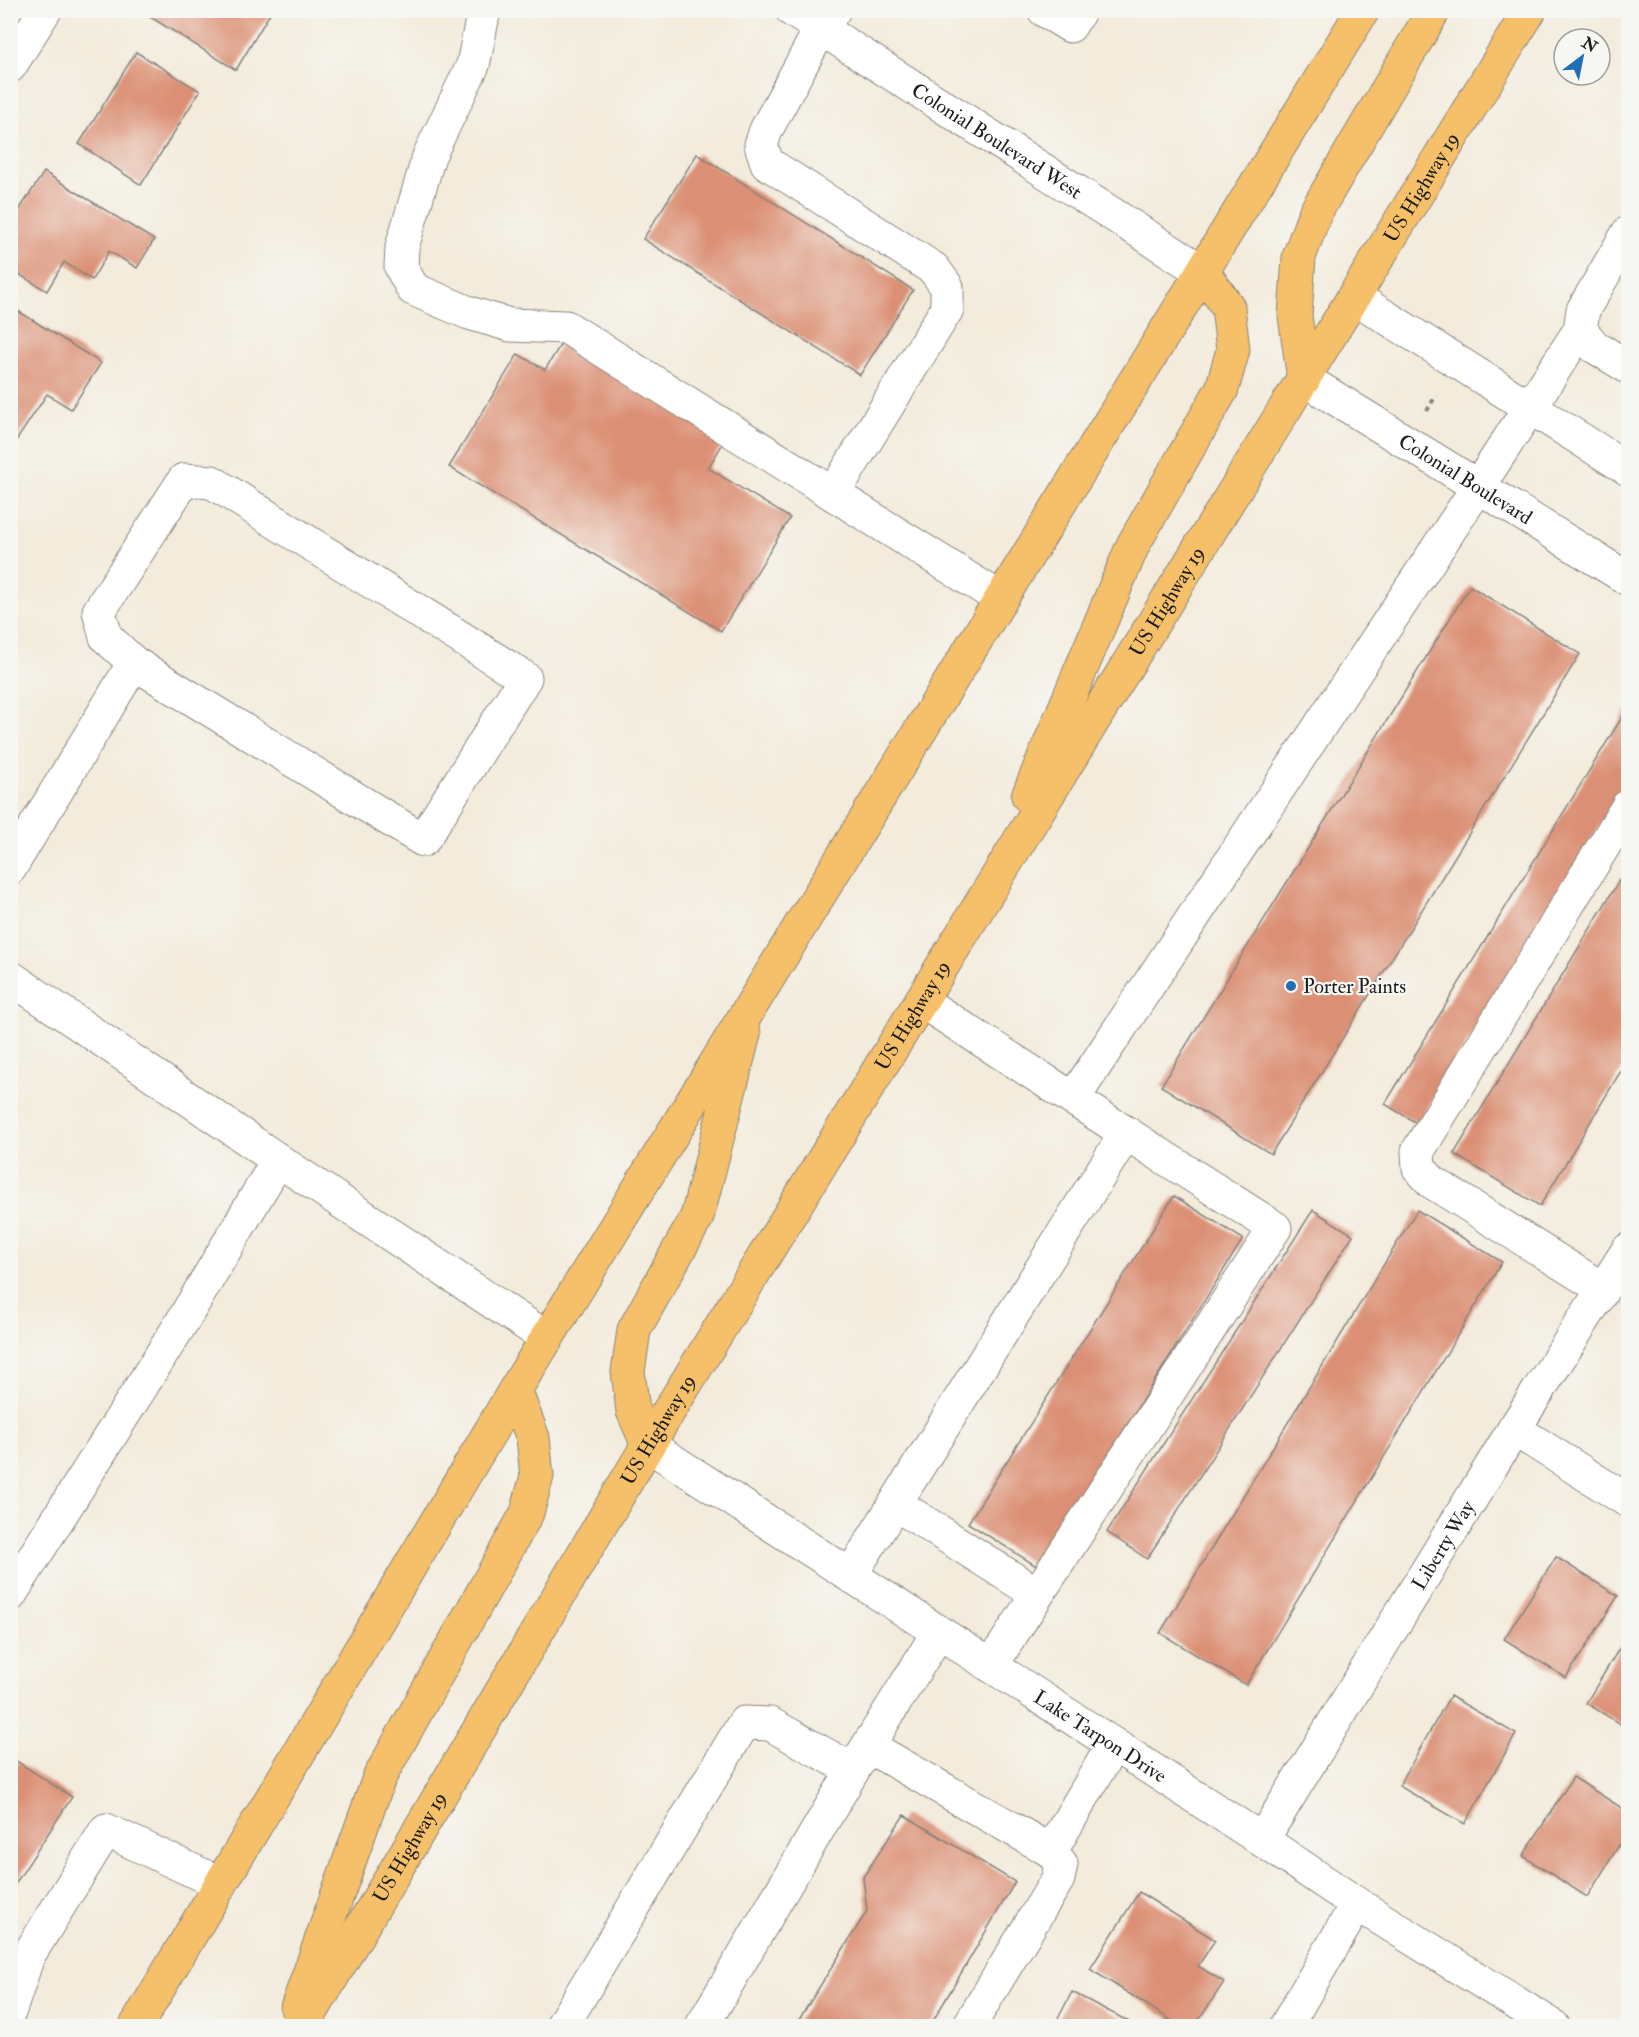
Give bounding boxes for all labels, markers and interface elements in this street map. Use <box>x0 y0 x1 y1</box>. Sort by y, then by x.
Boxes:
north arrow <box>1552 27 1612 87</box>
text: N <box>1577 32 1601 58</box>
street label: Colonial Boulevard West <box>907 77 1087 204</box>
street label: US Highway 19 <box>1378 128 1464 247</box>
street label: Colonial Boulevard <box>1394 428 1537 530</box>
street label: US Highway 19 <box>1123 542 1210 661</box>
street label: US Highway 19 <box>869 956 955 1075</box>
place label: Porter Paints <box>1303 974 1406 999</box>
marker: Porter Paints <box>1284 979 1298 993</box>
street label: US Highway 19 <box>615 1370 701 1489</box>
street label: Liberty Way <box>1406 1495 1480 1594</box>
street label: Lake Tarpon Drive <box>1029 1684 1172 1788</box>
street label: US Highway 19 <box>367 1787 452 1907</box>

